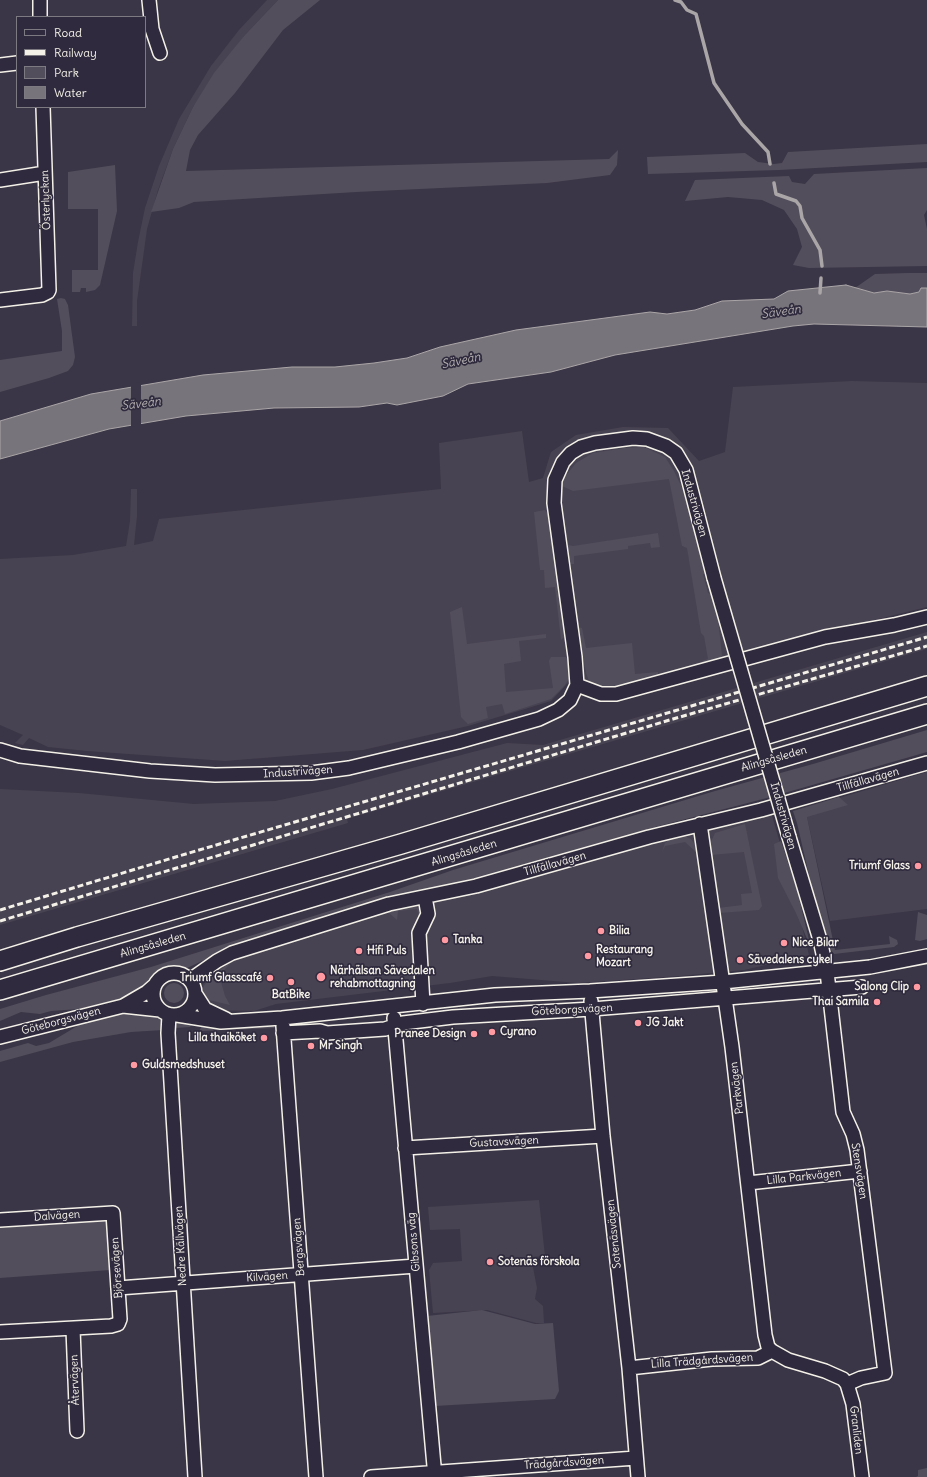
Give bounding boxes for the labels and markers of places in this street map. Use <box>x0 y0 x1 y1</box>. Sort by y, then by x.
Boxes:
place label: Triumf Glass <box>849 859 910 873</box>
marker: Triumf Glass <box>913 861 923 871</box>
place label: Bilia <box>609 924 630 938</box>
marker: Bilia <box>596 926 606 936</box>
place label: Tanka <box>453 933 483 947</box>
marker: Tanka <box>440 935 450 945</box>
place label: Nice Bilar <box>792 936 839 950</box>
marker: Nice Bilar <box>779 938 789 948</box>
place label: Restaurang Mozart <box>596 943 653 969</box>
place label: Hifi Puls <box>367 944 407 958</box>
marker: Hifi Puls <box>354 946 364 956</box>
marker: Restaurang Mozart <box>583 951 593 961</box>
place label: Sävedalens cykel <box>748 953 833 967</box>
marker: Sävedalens cykel <box>735 955 745 965</box>
place label: Närhälsan Sävedalen rehabmottagning <box>330 964 435 990</box>
place label: Triumf Glasscafé <box>180 971 262 985</box>
marker: Närhälsan Sävedalen rehabmottagning <box>315 971 327 983</box>
marker: Triumf Glasscafé <box>265 973 275 983</box>
marker: BatBike <box>286 977 296 987</box>
place label: Salong Clip <box>854 980 909 994</box>
marker: Salong Clip <box>912 982 922 992</box>
place label: BatBike <box>272 988 310 1002</box>
place label: Thai Samila <box>812 995 869 1009</box>
marker: Thai Samila <box>872 997 882 1007</box>
place label: JG Jakt <box>646 1016 683 1030</box>
marker: JG Jakt <box>633 1018 643 1028</box>
place label: Cyrano <box>500 1025 537 1039</box>
place label: Pranee Design <box>394 1027 466 1041</box>
marker: Cyrano <box>487 1027 497 1037</box>
marker: Pranee Design <box>469 1029 479 1039</box>
place label: Lilla thaiköket <box>188 1031 256 1045</box>
marker: Lilla thaiköket <box>259 1033 269 1043</box>
place label: Mr Singh <box>319 1039 362 1053</box>
marker: Mr Singh <box>306 1041 316 1051</box>
place label: Guldsmedshuset <box>142 1058 225 1072</box>
marker: Guldsmedshuset <box>129 1060 139 1070</box>
place label: Sotenäs förskola <box>498 1255 580 1269</box>
marker: Sotenäs förskola <box>485 1257 495 1267</box>

